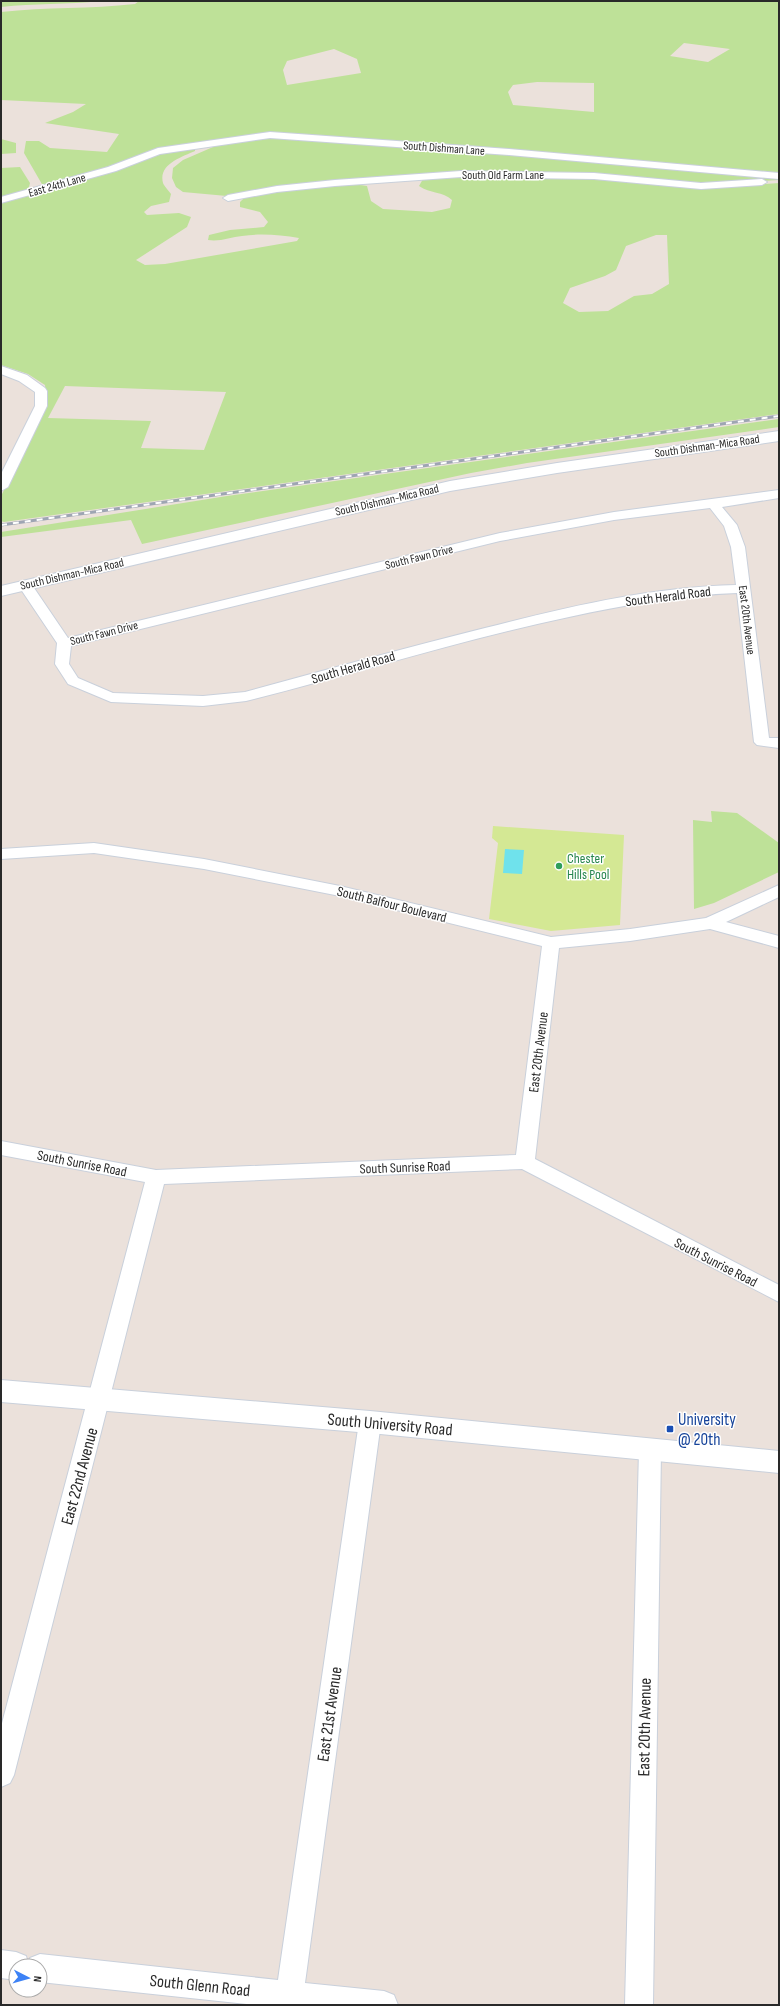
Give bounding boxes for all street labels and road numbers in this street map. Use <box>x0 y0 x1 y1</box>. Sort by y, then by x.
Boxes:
street label: South Dishman Lane <box>403 138 485 159</box>
street label: South Old Farm Lane <box>462 168 544 183</box>
street label: East 24th Lane <box>27 170 88 201</box>
street label: South Dishman-Mica Road <box>654 432 761 461</box>
street label: South Dishman-Mica Road <box>334 481 440 520</box>
street label: South Fawn Drive <box>384 542 455 573</box>
street label: South Dishman-Mica Road <box>19 555 125 594</box>
street label: South Herald Road <box>624 583 712 610</box>
street label: East 20th Avenue <box>735 585 758 656</box>
street label: South Fawn Drive <box>69 618 140 649</box>
street label: South Herald Road <box>309 647 397 688</box>
street label: South Balfour Boulevard <box>335 883 449 926</box>
street label: East 20th Avenue <box>525 1011 552 1093</box>
street label: South Sunrise Road <box>36 1146 128 1181</box>
street label: South Sunrise Road <box>359 1157 451 1178</box>
street label: South Sunrise Road <box>671 1234 760 1291</box>
street label: South University Road <box>327 1410 453 1440</box>
street label: East 22nd Avenue <box>57 1425 103 1527</box>
street label: East 21st Avenue <box>313 1665 347 1763</box>
street label: East 20th Avenue <box>634 1677 656 1776</box>
street label: South Glenn Road <box>149 1971 251 2001</box>

